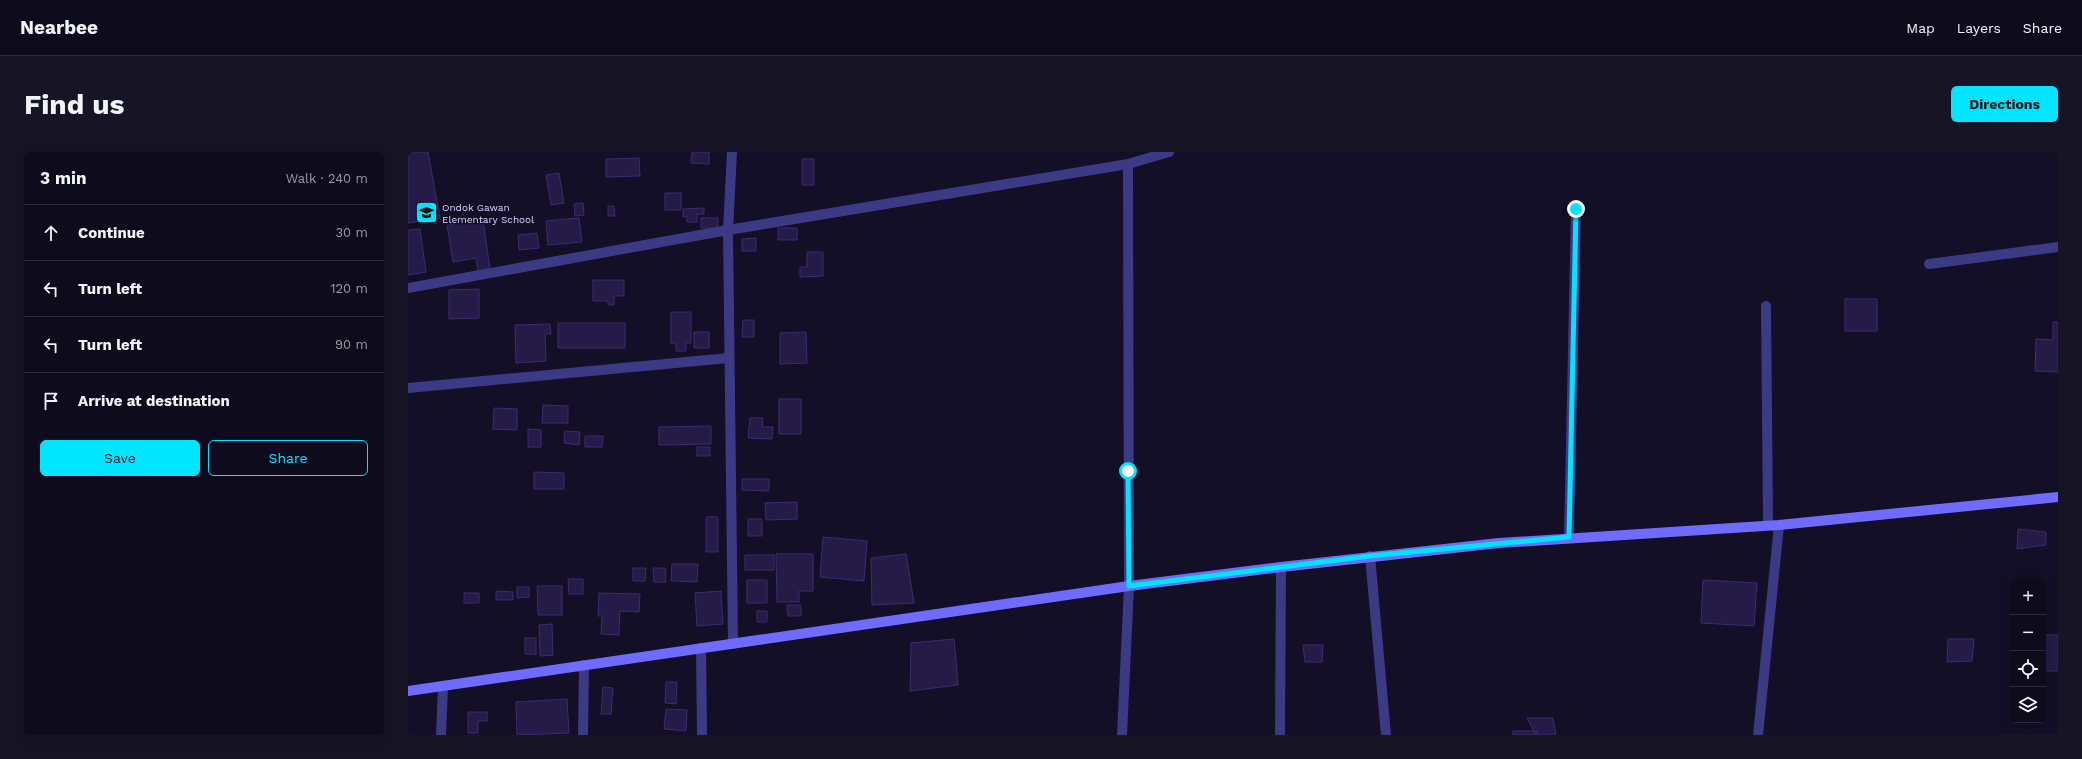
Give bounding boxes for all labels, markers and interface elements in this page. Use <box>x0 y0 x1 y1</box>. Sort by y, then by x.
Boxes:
text: Nearbee <box>20 16 98 39</box>
text: Map <box>1906 20 1935 36</box>
text: Layers <box>1957 20 2001 36</box>
text: Share <box>2023 20 2062 36</box>
button: Directions <box>1951 86 2058 122</box>
text: Find us <box>24 88 124 121</box>
text: 3 min <box>40 168 86 188</box>
text: Walk · 240 m <box>286 171 368 186</box>
school or university icon: Ondok Gawan Elementary School <box>413 200 439 226</box>
route end <box>1567 200 1585 218</box>
place label: Ondok Gawan Elementary School <box>442 202 534 225</box>
icon: ahead <box>40 222 62 244</box>
text: Continue <box>78 224 145 242</box>
text: 30 m <box>336 225 368 240</box>
icon: left <box>40 278 62 300</box>
text: Turn left <box>78 280 142 298</box>
text: 120 m <box>330 281 368 296</box>
icon: left <box>40 334 62 356</box>
text: Turn left <box>78 336 142 354</box>
text: 90 m <box>335 337 368 352</box>
icon: arrive <box>40 390 62 412</box>
text: Arrive at destination <box>78 392 230 410</box>
button: Save <box>40 440 200 476</box>
button: Share <box>208 440 368 476</box>
route start <box>1119 462 1137 480</box>
map controls <box>2010 579 2046 723</box>
button: + <box>2010 579 2046 615</box>
button: − <box>2010 615 2046 651</box>
button: locate <box>2010 651 2046 687</box>
button: layers <box>2010 687 2046 723</box>

